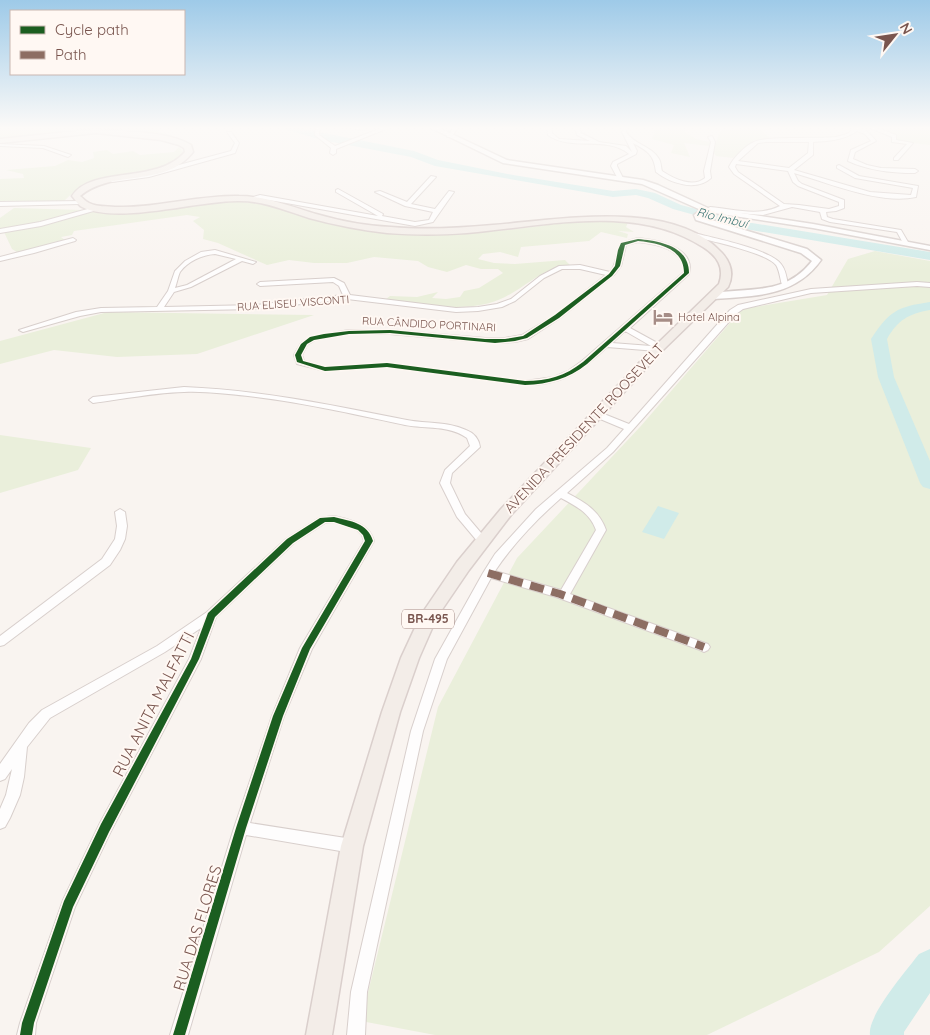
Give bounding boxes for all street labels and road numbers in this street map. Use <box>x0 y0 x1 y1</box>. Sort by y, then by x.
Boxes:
street label: RUA ELISEU VISCONTI <box>236 292 350 314</box>
street label: RUA CÂNDIDO PORTINARI <box>362 313 496 335</box>
street label: AVENIDA PRESIDENTE ROOSEVELT <box>500 339 668 517</box>
road number: BR-495 <box>402 610 454 628</box>
street label: RUA ANITA MALFATTI <box>108 628 198 780</box>
street label: RUA DAS FLORES <box>168 863 226 993</box>

